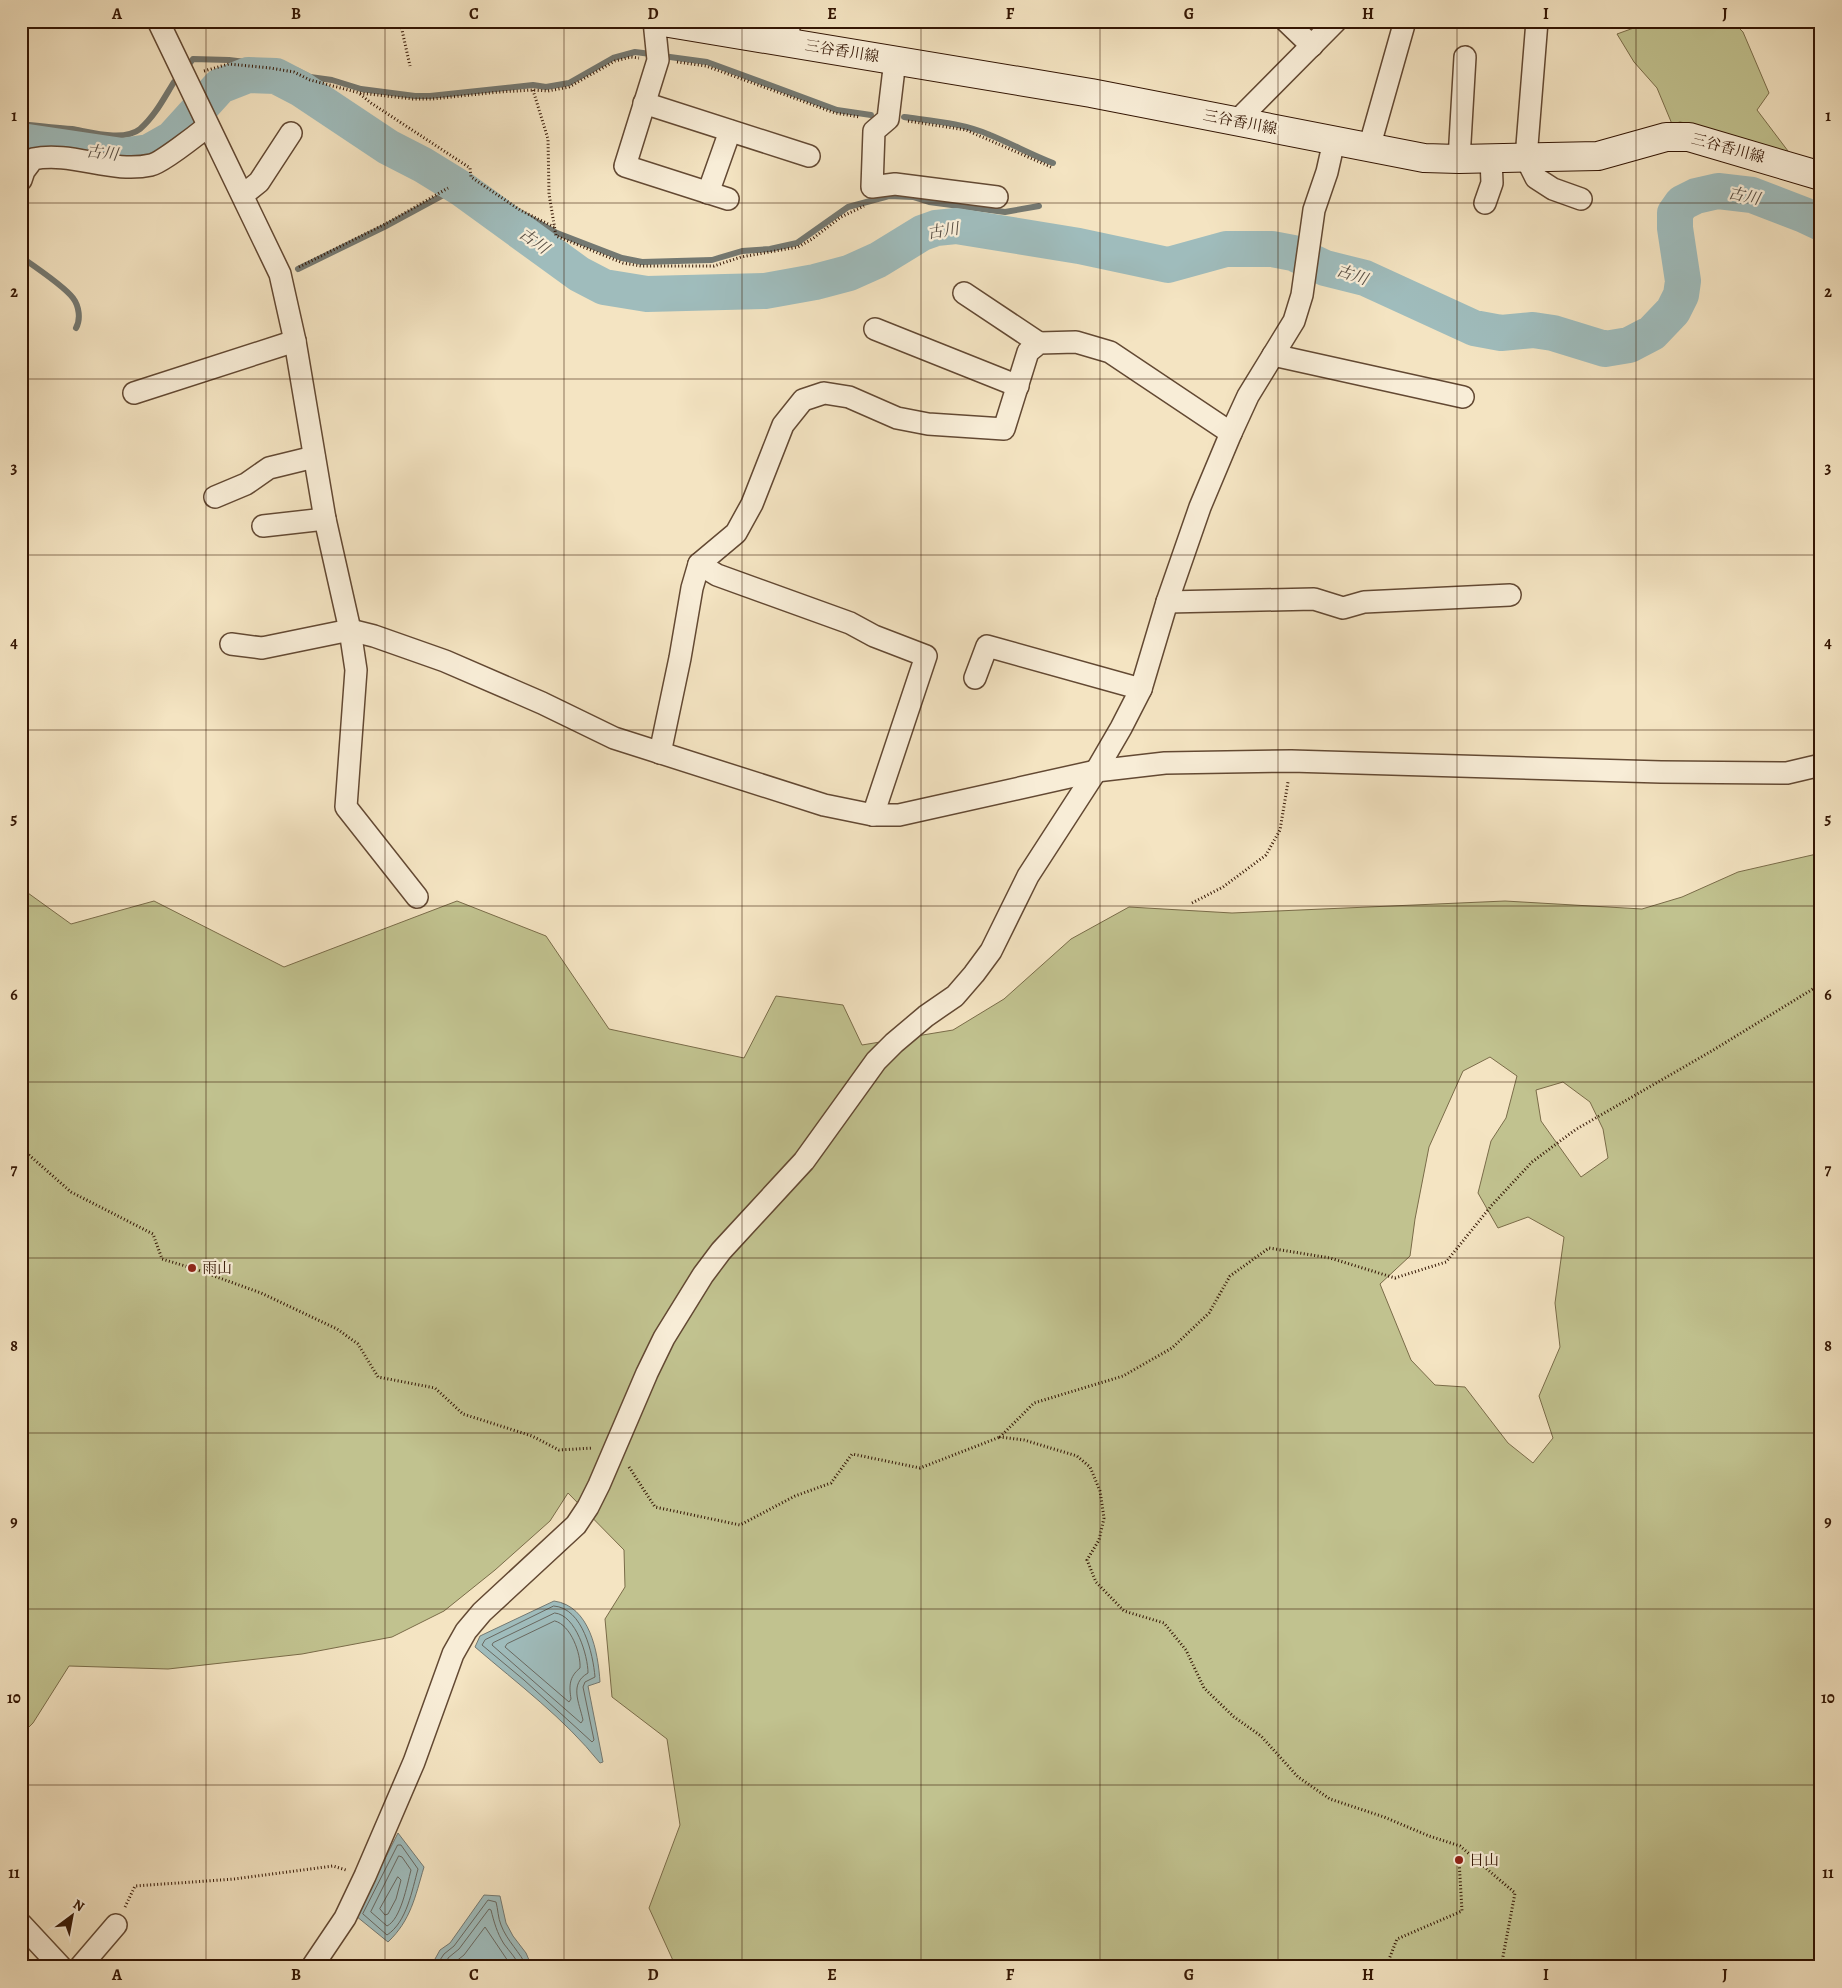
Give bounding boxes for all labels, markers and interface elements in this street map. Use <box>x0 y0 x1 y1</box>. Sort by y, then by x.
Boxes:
text: A <box>111 3 123 25</box>
text: B <box>291 3 301 25</box>
text: C <box>469 3 479 25</box>
text: D <box>647 3 659 25</box>
text: E <box>827 3 837 25</box>
text: F <box>1006 3 1015 25</box>
text: G <box>1184 3 1194 25</box>
text: H <box>1362 3 1374 25</box>
text: I <box>1543 3 1549 25</box>
text: J <box>1722 3 1728 25</box>
street label: 三谷香川線 <box>803 35 881 67</box>
text: 1 <box>11 105 17 127</box>
street label: 三谷香川線 <box>1201 105 1279 139</box>
text: 1 <box>1825 105 1831 127</box>
street label: 三谷香川線 <box>1689 129 1767 167</box>
water label: 古川 <box>85 140 121 166</box>
water label: 古川 <box>1726 182 1764 211</box>
water label: 古川 <box>925 217 962 244</box>
water label: 古川 <box>515 223 555 260</box>
water label: 古川 <box>1333 259 1373 291</box>
text: 2 <box>10 281 18 303</box>
text: 2 <box>1824 281 1832 303</box>
text: 3 <box>11 457 18 479</box>
text: 3 <box>1825 457 1832 479</box>
text: 4 <box>10 632 18 654</box>
text: 4 <box>1824 632 1832 654</box>
text: 5 <box>11 808 18 830</box>
text: 5 <box>1825 808 1832 830</box>
text: 6 <box>10 984 18 1006</box>
text: 6 <box>1824 984 1832 1006</box>
text: 7 <box>11 1159 18 1181</box>
text: 7 <box>1825 1159 1832 1181</box>
place label: 雨山 <box>202 1258 232 1278</box>
marker: 雨山 <box>186 1262 198 1274</box>
text: 8 <box>10 1335 18 1357</box>
text: 8 <box>1824 1335 1832 1357</box>
text: 9 <box>10 1511 18 1533</box>
text: 9 <box>1824 1511 1832 1533</box>
text: 10 <box>7 1687 21 1709</box>
text: 10 <box>1821 1687 1835 1709</box>
place label: 日山 <box>1469 1850 1499 1870</box>
marker: 日山 <box>1453 1854 1465 1866</box>
text: 11 <box>8 1862 20 1884</box>
text: 11 <box>1822 1862 1834 1884</box>
north arrow <box>48 1890 98 1940</box>
text: N <box>69 1895 88 1916</box>
text: A <box>111 1964 123 1986</box>
text: B <box>291 1964 301 1986</box>
text: C <box>469 1964 479 1986</box>
text: D <box>647 1964 659 1986</box>
text: E <box>827 1964 837 1986</box>
text: F <box>1006 1964 1015 1986</box>
text: G <box>1184 1964 1194 1986</box>
text: H <box>1362 1964 1374 1986</box>
text: I <box>1543 1964 1549 1986</box>
text: J <box>1722 1964 1728 1986</box>

